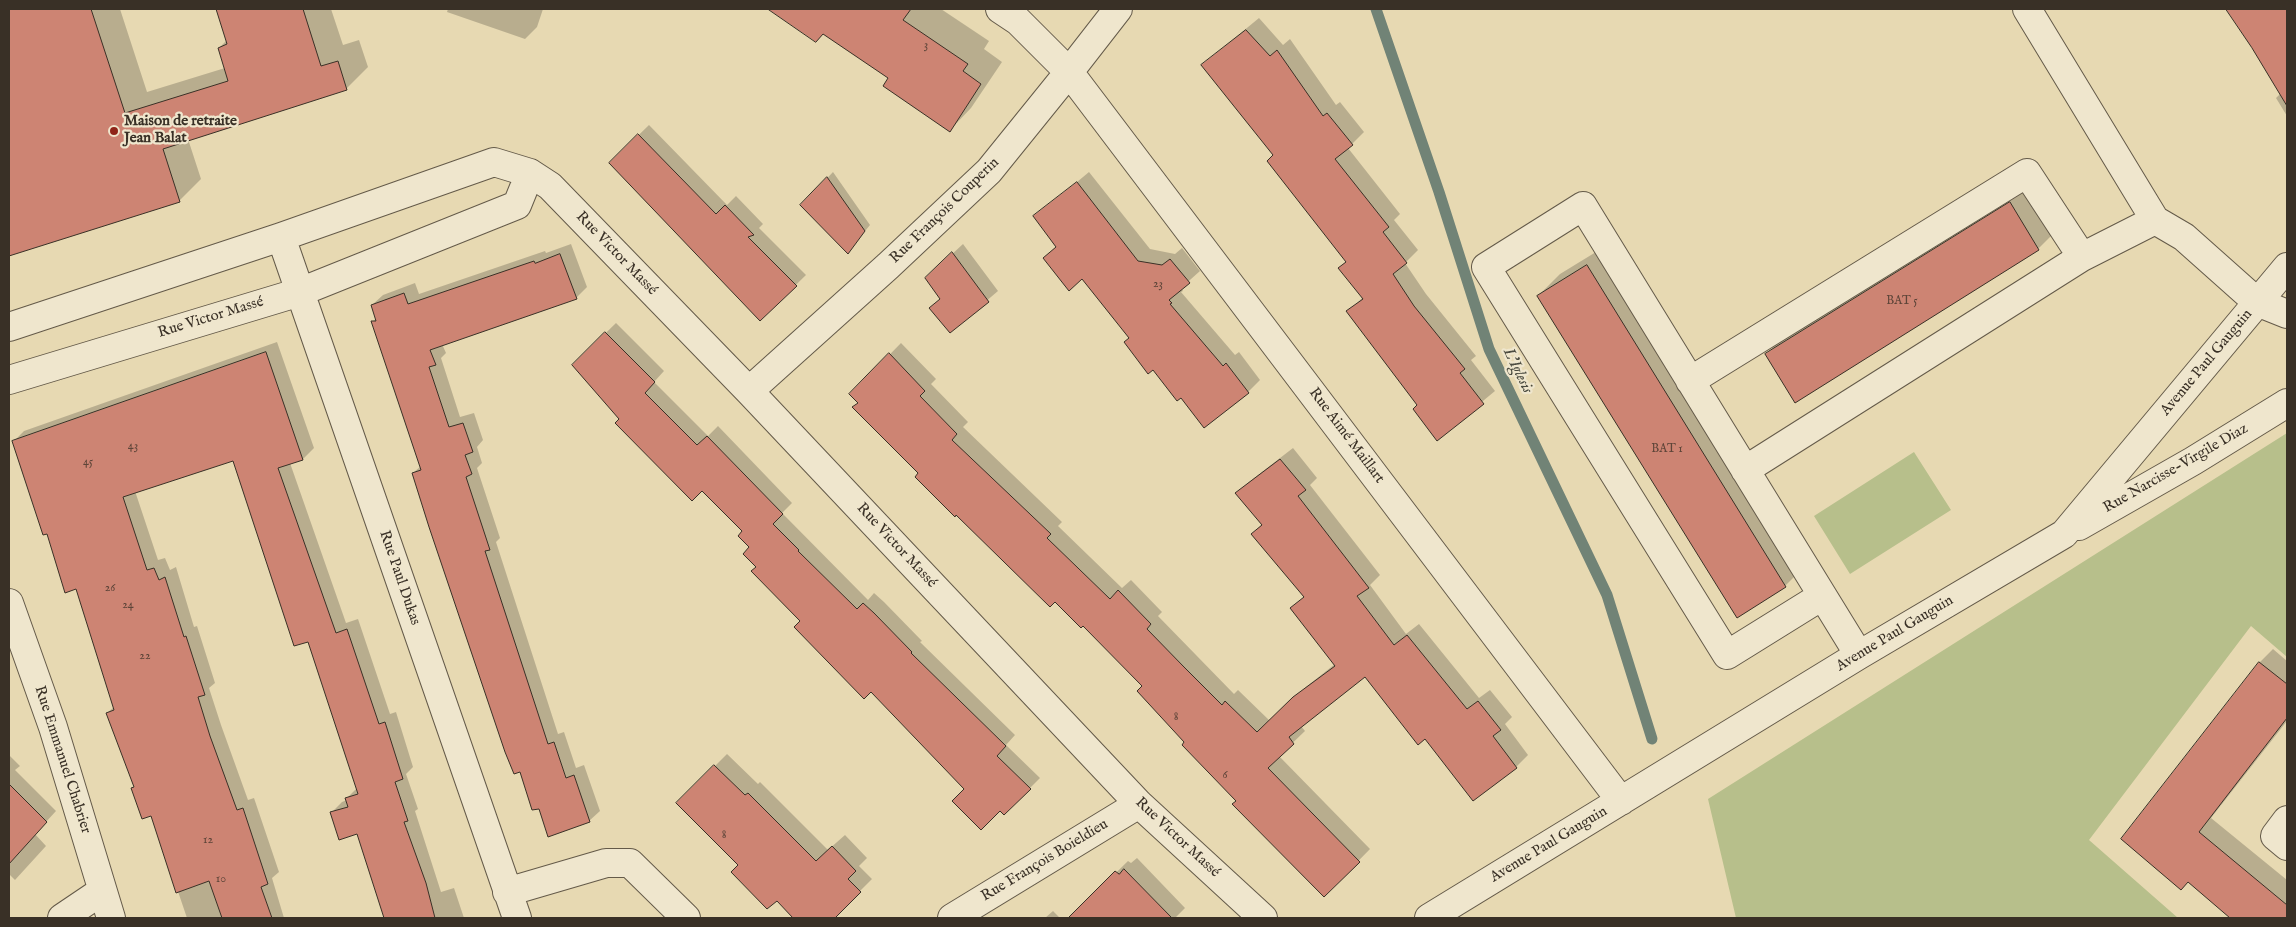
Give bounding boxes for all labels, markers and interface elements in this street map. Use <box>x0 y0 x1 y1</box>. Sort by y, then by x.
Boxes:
house number: 3 <box>924 39 928 53</box>
place label: Maison de retraite Jean Balat <box>124 113 237 148</box>
marker: Maison de retraite Jean Balat <box>108 125 120 137</box>
street label: Rue François Couperin <box>887 154 1003 268</box>
street label: Rue Victor Massé <box>572 208 660 300</box>
house number: 23 <box>1153 278 1163 292</box>
street label: Rue Victor Massé <box>156 293 266 343</box>
house number: BAT 5 <box>1886 295 1918 309</box>
street label: Avenue Paul Gauguin <box>2157 306 2257 420</box>
water label: L'Iglesis <box>1498 345 1536 397</box>
street label: Rue Aimé Maillart <box>1304 385 1388 487</box>
street label: Rue Narcisse-Virgile Diaz <box>2101 420 2251 518</box>
house number: 43 <box>128 440 138 454</box>
house number: BAT 1 <box>1651 443 1683 457</box>
house number: 45 <box>83 456 93 470</box>
street label: Rue Victor Massé <box>852 500 940 592</box>
street label: Rue Paul Dukas <box>374 528 424 628</box>
house number: 26 <box>105 582 115 596</box>
street label: Avenue Paul Gauguin <box>1833 592 1957 676</box>
house number: 24 <box>122 599 134 613</box>
house number: 22 <box>139 650 151 664</box>
street label: Rue Emmanuel Chabrier <box>30 684 94 836</box>
house number: 8 <box>1174 711 1178 725</box>
house number: 6 <box>1222 769 1228 783</box>
street label: Rue Victor Massé <box>1131 794 1223 882</box>
street label: Avenue Paul Gauguin <box>1487 803 1611 887</box>
street label: Rue François Boieldieu <box>978 816 1112 906</box>
house number: 8 <box>722 829 726 843</box>
house number: 12 <box>203 834 213 848</box>
house number: 10 <box>216 873 226 887</box>

